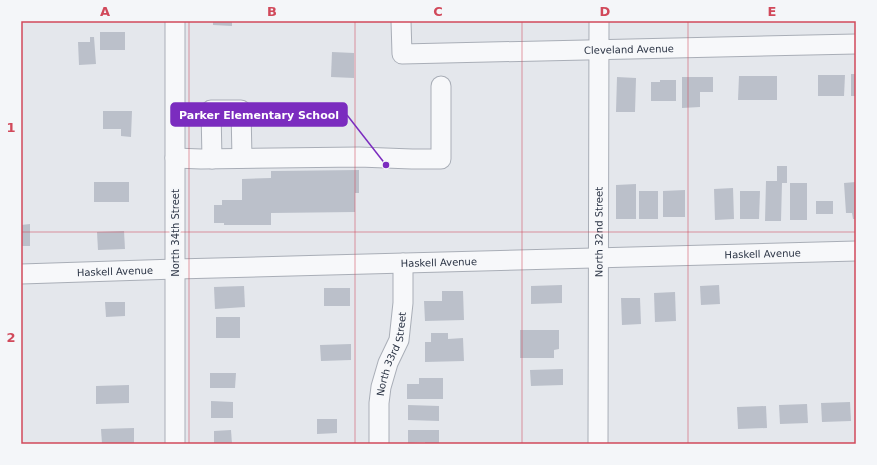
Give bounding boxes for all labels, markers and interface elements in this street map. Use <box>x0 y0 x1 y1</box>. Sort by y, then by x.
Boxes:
text: A <box>100 4 110 19</box>
text: B <box>267 4 277 19</box>
text: C <box>433 4 443 19</box>
text: D <box>600 4 611 19</box>
text: E <box>768 4 776 19</box>
street label: Cleveland Avenue <box>584 43 674 56</box>
callout: Parker Elementary School <box>171 103 347 126</box>
text: Parker Elementary School <box>179 109 339 122</box>
text: 1 <box>6 120 16 135</box>
street label: North 32nd Street <box>593 187 605 277</box>
street label: North 34th Street <box>170 189 181 277</box>
street label: Haskell Avenue <box>724 247 801 260</box>
street label: Haskell Avenue <box>400 256 477 269</box>
street label: Haskell Avenue <box>77 265 153 278</box>
street label: North 33rd Street <box>375 311 408 397</box>
text: 2 <box>6 330 16 345</box>

